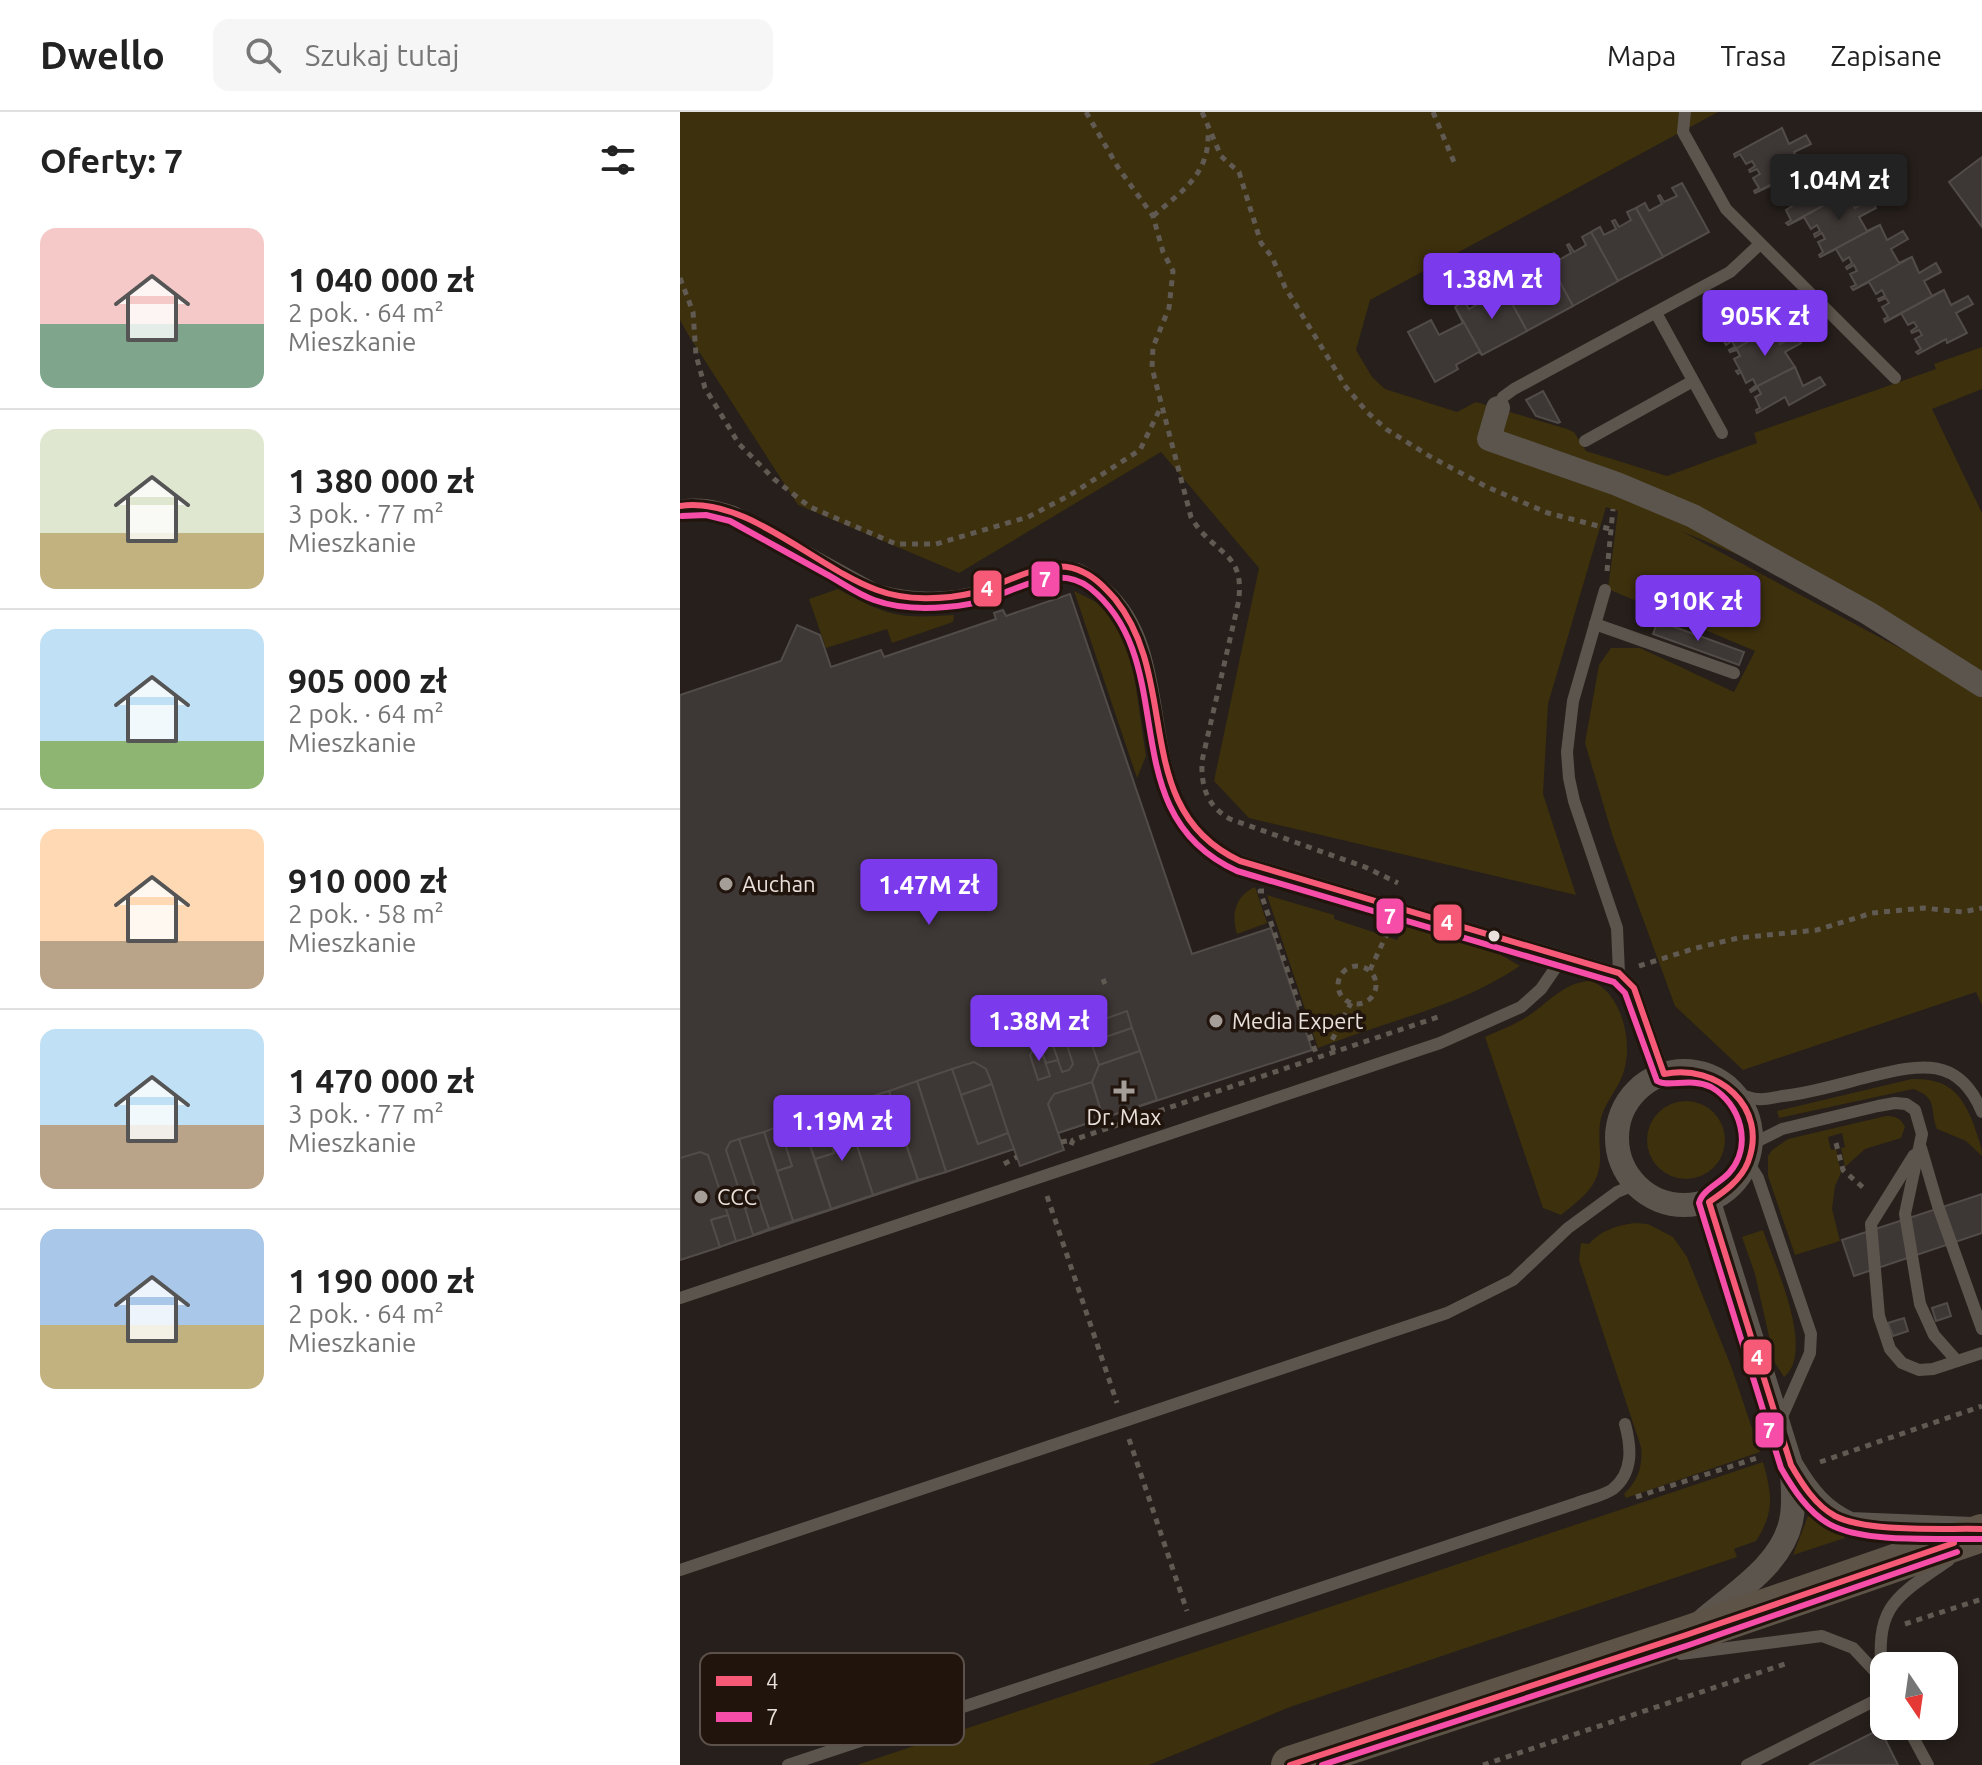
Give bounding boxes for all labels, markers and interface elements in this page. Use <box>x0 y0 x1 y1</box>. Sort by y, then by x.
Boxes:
search box <box>213 19 773 91</box>
icon: search <box>241 33 285 77</box>
text: Dwello <box>40 34 165 76</box>
text: Szukaj tutaj <box>305 38 460 72</box>
text: Mapa <box>1607 40 1676 71</box>
text: Trasa <box>1720 40 1787 71</box>
text: Zapisane <box>1831 40 1942 71</box>
icon: filters <box>596 138 640 182</box>
text: Oferty: 7 <box>40 141 183 179</box>
pin: 1.04M zł <box>1756 154 1922 222</box>
text: 1.04M zł <box>1788 165 1890 194</box>
pin: 1.38M zł <box>1409 253 1575 321</box>
icon: home <box>104 260 200 356</box>
text: 1 040 000 zł <box>288 260 475 298</box>
text: 1.38M zł <box>1441 264 1543 293</box>
pin: 905K zł <box>1691 290 1839 358</box>
text: 2 pok. · 64 m² <box>288 298 444 327</box>
text: 905K zł <box>1720 301 1810 330</box>
text: Mieszkanie <box>288 327 416 356</box>
icon: home <box>104 461 200 557</box>
text: 1 380 000 zł <box>288 461 475 499</box>
text: 3 pok. · 77 m² <box>288 499 444 528</box>
text: Mieszkanie <box>288 528 416 557</box>
line badge: 7 <box>1030 560 1061 598</box>
text: 7 <box>1039 566 1051 591</box>
line badge: 4 <box>972 569 1003 608</box>
text: 4 <box>981 575 993 600</box>
pin: 910K zł <box>1624 575 1772 643</box>
text: 910K zł <box>1653 586 1743 615</box>
icon: home <box>104 661 200 757</box>
text: 905 000 zł <box>288 661 447 699</box>
text: 2 pok. · 64 m² <box>288 699 444 728</box>
text: Mieszkanie <box>288 728 416 757</box>
pin: 1.47M zł <box>846 859 1012 927</box>
icon: home <box>104 861 200 957</box>
text: 910 000 zł <box>288 861 447 899</box>
text: 1.47M zł <box>878 870 980 899</box>
place label: Auchan <box>742 871 816 896</box>
marker: Auchan <box>717 875 735 893</box>
line badge: 7 <box>1375 897 1405 935</box>
text: 2 pok. · 58 m² <box>288 899 444 928</box>
text: 7 <box>1384 903 1396 928</box>
line badge: 4 <box>1432 903 1463 942</box>
text: 4 <box>1441 909 1453 934</box>
text: Mieszkanie <box>288 928 416 957</box>
unlabelled marker <box>1486 928 1502 944</box>
pin: 1.38M zł <box>956 995 1122 1063</box>
text: 1.38M zł <box>988 1006 1090 1035</box>
place label: Media Expert <box>1232 1008 1364 1033</box>
marker: Media Expert <box>1207 1012 1225 1030</box>
icon: home <box>104 1061 200 1157</box>
text: 1 470 000 zł <box>288 1061 475 1099</box>
marker: Dr. Max <box>1115 1082 1133 1100</box>
pin: 1.19M zł <box>759 1095 925 1163</box>
text: 3 pok. · 77 m² <box>288 1099 444 1128</box>
place label: Dr. Max <box>1087 1104 1161 1129</box>
text: 1.19M zł <box>791 1106 893 1135</box>
text: Mieszkanie <box>288 1128 416 1157</box>
place label: CCC <box>717 1184 757 1209</box>
marker: CCC <box>692 1188 710 1206</box>
icon: home <box>104 1261 200 1357</box>
text: 1 190 000 zł <box>288 1261 475 1299</box>
text: 2 pok. · 64 m² <box>288 1299 444 1328</box>
text: Mieszkanie <box>288 1328 416 1357</box>
line badge: 4 <box>1742 1338 1773 1376</box>
text: 4 <box>1751 1344 1763 1369</box>
line badge: 7 <box>1754 1411 1785 1449</box>
text: 7 <box>1763 1417 1775 1442</box>
north arrow <box>1870 1652 1958 1740</box>
map controls <box>1870 1652 1958 1740</box>
legend <box>700 1653 964 1745</box>
text: 4 <box>766 1668 778 1693</box>
text: 7 <box>766 1704 778 1729</box>

